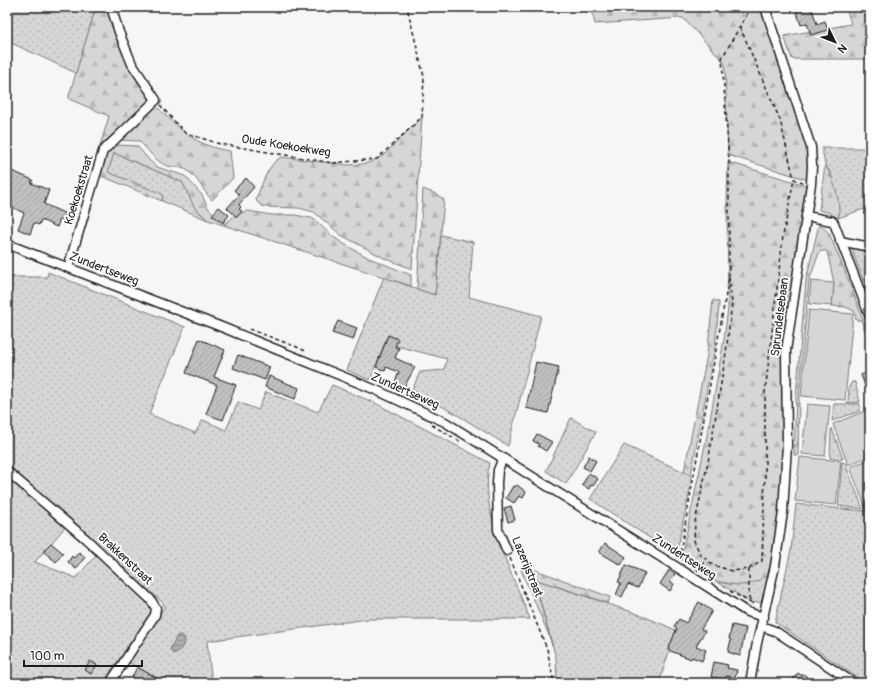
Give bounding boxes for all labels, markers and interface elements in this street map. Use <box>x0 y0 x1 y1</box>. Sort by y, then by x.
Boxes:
north arrow <box>815 22 855 62</box>
text: N <box>834 41 849 56</box>
street label: Oude Koekoekweg <box>240 132 332 160</box>
street label: Koekoekstraat <box>61 153 97 227</box>
street label: Zundertseweg <box>67 249 141 289</box>
street label: Sprundelsebaan <box>768 277 792 357</box>
street label: Zundertseweg <box>368 369 442 413</box>
street label: Brakkenstraat <box>95 530 155 588</box>
street label: Zundertseweg <box>649 531 719 583</box>
street label: Lazerijstraat <box>508 534 546 600</box>
scale bar <box>24 642 142 668</box>
text: 100 m <box>30 649 65 664</box>

